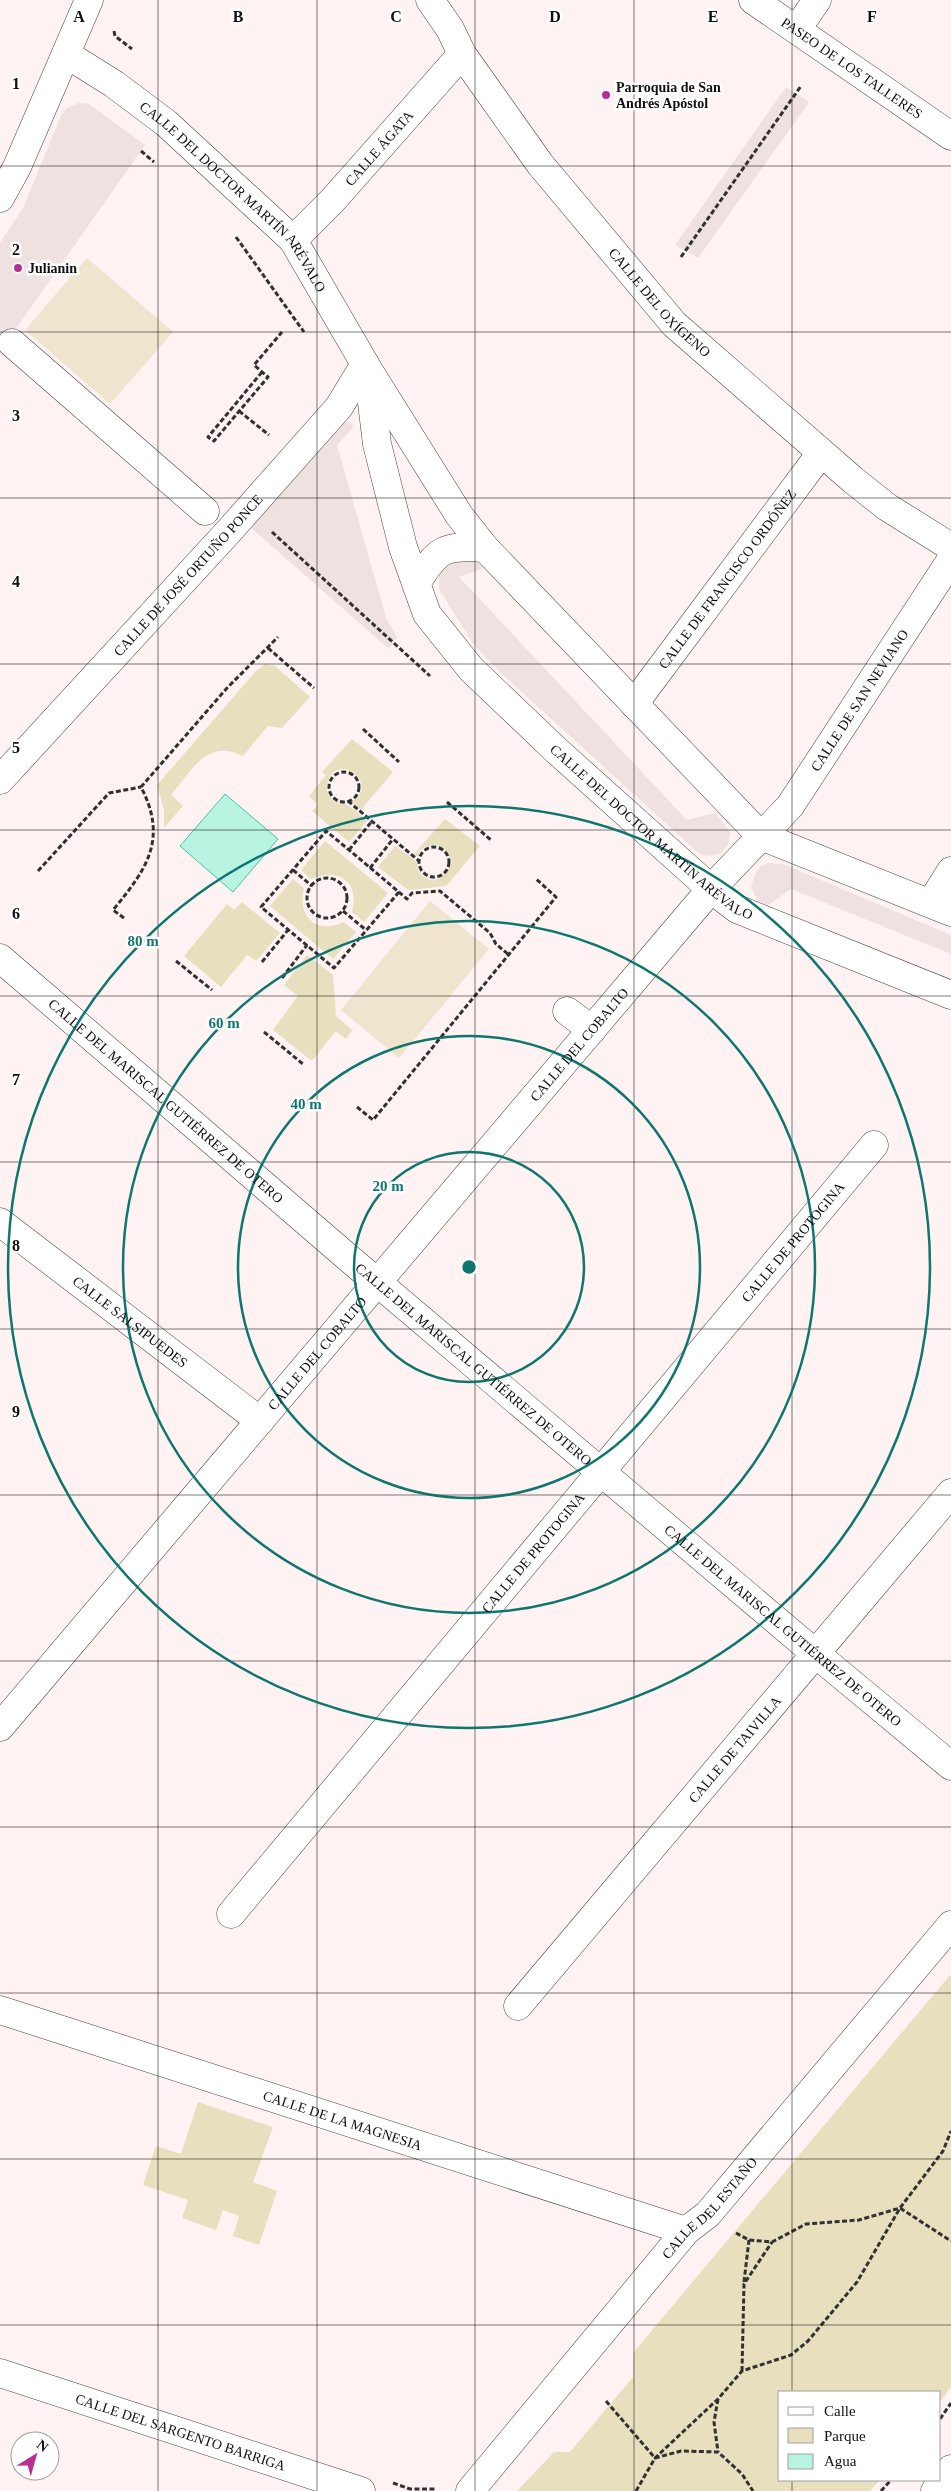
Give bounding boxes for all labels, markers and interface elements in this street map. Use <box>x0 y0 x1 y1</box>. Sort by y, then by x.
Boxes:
text: A <box>73 8 85 25</box>
text: B <box>233 8 244 25</box>
text: C <box>390 8 402 25</box>
text: D <box>549 8 561 25</box>
text: E <box>708 8 718 25</box>
text: F <box>867 8 877 25</box>
street label: PASEO DE LOS TALLERES <box>779 14 925 122</box>
text: 1 <box>12 75 20 92</box>
place label: Parroquia de San Andrés Apóstol <box>616 80 721 111</box>
marker: Parroquia de San Andrés Apóstol <box>600 89 612 101</box>
street label: CALLE DEL DOCTOR MARTÍN ARÉVALO <box>137 99 329 295</box>
street label: CALLE ÁGATA <box>342 107 417 189</box>
text: 2 <box>12 241 20 258</box>
street label: CALLE DEL OXÍGENO <box>606 245 714 360</box>
place label: Julianin <box>28 261 77 276</box>
marker: Julianin <box>12 262 24 274</box>
text: 3 <box>12 407 20 424</box>
street label: CALLE DE FRANCISCO ORDÓÑEZ <box>655 486 799 672</box>
street label: CALLE DE JOSÉ ORTUÑO PONCE <box>110 491 265 659</box>
text: 4 <box>12 573 20 590</box>
street label: CALLE DE SAN NEVIANO <box>807 627 911 774</box>
text: 5 <box>12 739 20 756</box>
street label: CALLE DEL DOCTOR MARTÍN ARÉVALO <box>547 741 755 922</box>
text: 6 <box>12 905 20 922</box>
text: 80 m <box>127 933 159 949</box>
street label: CALLE DEL COBALTO <box>527 985 631 1104</box>
street label: CALLE DEL MARISCAL GUTIÉRREZ DE OTERO <box>46 996 286 1206</box>
text: 60 m <box>208 1015 240 1031</box>
text: 7 <box>12 1071 20 1088</box>
text: 40 m <box>290 1096 322 1112</box>
text: 20 m <box>372 1178 404 1194</box>
street label: CALLE DE PROTOGINA <box>739 1178 848 1305</box>
text: 8 <box>12 1237 20 1254</box>
centre of rings <box>460 1258 478 1276</box>
street label: CALLE DEL MARISCAL GUTIÉRREZ DE OTERO <box>353 1260 595 1468</box>
street label: CALLE SALSIPUEDES <box>70 1273 191 1370</box>
street label: CALLE DEL COBALTO <box>265 1294 369 1413</box>
text: 9 <box>12 1403 20 1420</box>
street label: CALLE DE PROTOGINA <box>479 1489 588 1616</box>
street label: CALLE DEL MARISCAL GUTIÉRREZ DE OTERO <box>662 1522 904 1729</box>
street label: CALLE DE TAIVILLA <box>685 1692 785 1806</box>
street label: CALLE DE LA MAGNESIA <box>261 2088 425 2153</box>
street label: CALLE DEL ESTAÑO <box>659 2154 760 2262</box>
street label: CALLE DEL SARGENTO BARRIGA <box>74 2391 288 2474</box>
legend <box>778 2391 941 2481</box>
text: Calle <box>824 2403 856 2419</box>
text: Parque <box>824 2428 866 2444</box>
north arrow <box>10 2431 60 2481</box>
text: N <box>34 2437 51 2455</box>
text: Agua <box>824 2453 857 2469</box>

